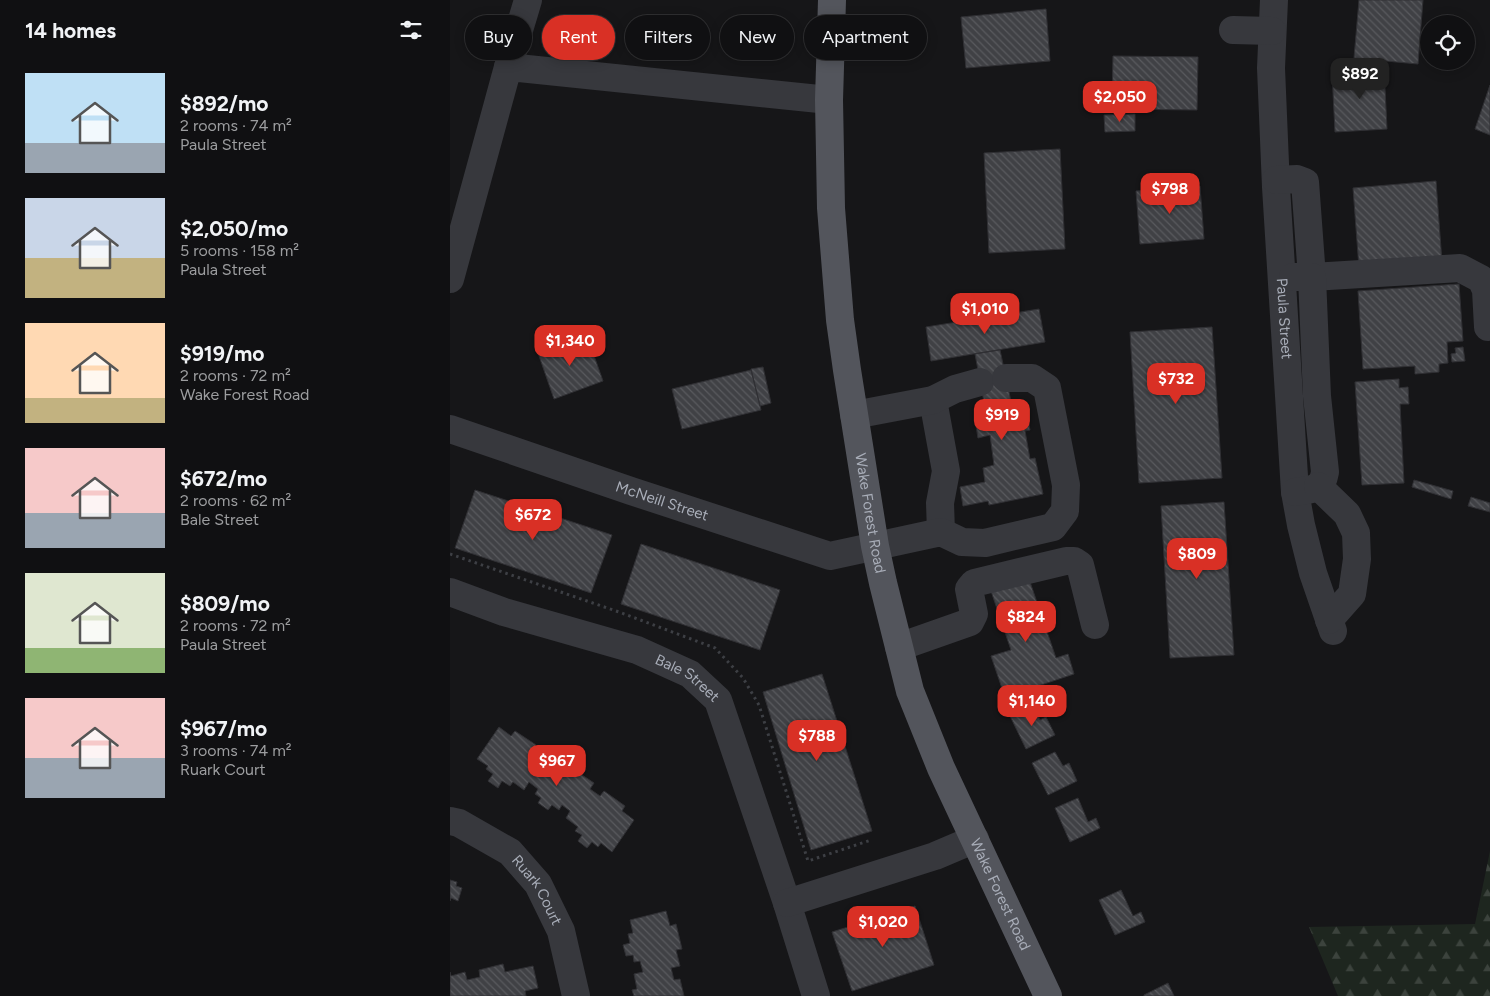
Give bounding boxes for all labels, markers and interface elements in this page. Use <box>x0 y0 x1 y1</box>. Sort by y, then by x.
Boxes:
chip: Buy <box>465 15 532 60</box>
chip: Rent <box>542 15 615 60</box>
chip: Filters <box>625 15 710 60</box>
chip: New <box>720 15 794 60</box>
chip: Apartment <box>804 15 927 60</box>
map controls <box>1420 15 1475 70</box>
button: locate <box>1420 15 1475 70</box>
icon: filters <box>397 16 425 44</box>
text: 14 homes <box>25 18 116 43</box>
pin: $892 <box>1330 58 1390 100</box>
text: $892 <box>1341 64 1379 83</box>
pin: $2,050 <box>1079 80 1161 123</box>
text: $2,050 <box>1094 87 1146 106</box>
text: $892/mo <box>180 91 268 116</box>
icon: home <box>65 93 125 153</box>
text: 2 rooms · 74 m² <box>180 116 292 135</box>
text: Paula Street <box>180 135 267 154</box>
pin: $798 <box>1140 172 1200 215</box>
text: $798 <box>1152 179 1188 198</box>
text: $2,050/mo <box>180 216 288 241</box>
icon: home <box>65 218 125 278</box>
text: 5 rooms · 158 m² <box>180 241 299 260</box>
text: Paula Street <box>180 260 267 279</box>
street label: Paula Street <box>1273 277 1296 360</box>
pin: $1,010 <box>944 292 1026 335</box>
text: $1,010 <box>961 299 1009 318</box>
pin: $1,340 <box>529 324 611 367</box>
text: $1,340 <box>545 331 595 350</box>
text: $919/mo <box>180 341 264 366</box>
icon: home <box>65 343 125 403</box>
pin: $732 <box>1146 362 1206 405</box>
text: 2 rooms · 72 m² <box>180 366 291 385</box>
text: $732 <box>1158 369 1194 388</box>
text: Wake Forest Road <box>180 385 309 404</box>
pin: $919 <box>972 398 1032 441</box>
text: $919 <box>985 405 1019 424</box>
street label: Wake Forest Road <box>851 452 890 575</box>
text: $672/mo <box>180 466 267 491</box>
icon: home <box>65 468 125 528</box>
street label: McNeill Street <box>613 477 711 525</box>
text: 2 rooms · 62 m² <box>180 491 291 510</box>
pin: $672 <box>503 498 563 541</box>
text: $672 <box>515 505 551 524</box>
text: Bale Street <box>180 510 259 529</box>
pin: $809 <box>1167 538 1227 580</box>
text: $809 <box>1178 544 1216 563</box>
text: $809/mo <box>180 591 270 616</box>
icon: home <box>65 593 125 653</box>
pin: $824 <box>996 600 1056 643</box>
text: $824 <box>1007 607 1045 626</box>
text: 2 rooms · 72 m² <box>180 616 291 635</box>
text: Paula Street <box>180 635 267 654</box>
street label: Bale Street <box>652 650 723 706</box>
pin: $1,140 <box>991 684 1073 727</box>
text: $1,140 <box>1009 691 1055 710</box>
text: $967/mo <box>180 716 267 741</box>
icon: home <box>65 718 125 778</box>
pin: $788 <box>787 720 847 762</box>
text: $788 <box>798 726 836 745</box>
text: 3 rooms · 74 m² <box>180 741 292 760</box>
pin: $967 <box>527 744 587 787</box>
text: $967 <box>539 751 575 770</box>
text: Ruark Court <box>180 760 265 779</box>
street label: Wake Forest Road <box>966 836 1034 953</box>
street label: Ruark Court <box>508 851 566 928</box>
pin: $1,020 <box>842 906 924 948</box>
text: $1,020 <box>858 912 908 931</box>

